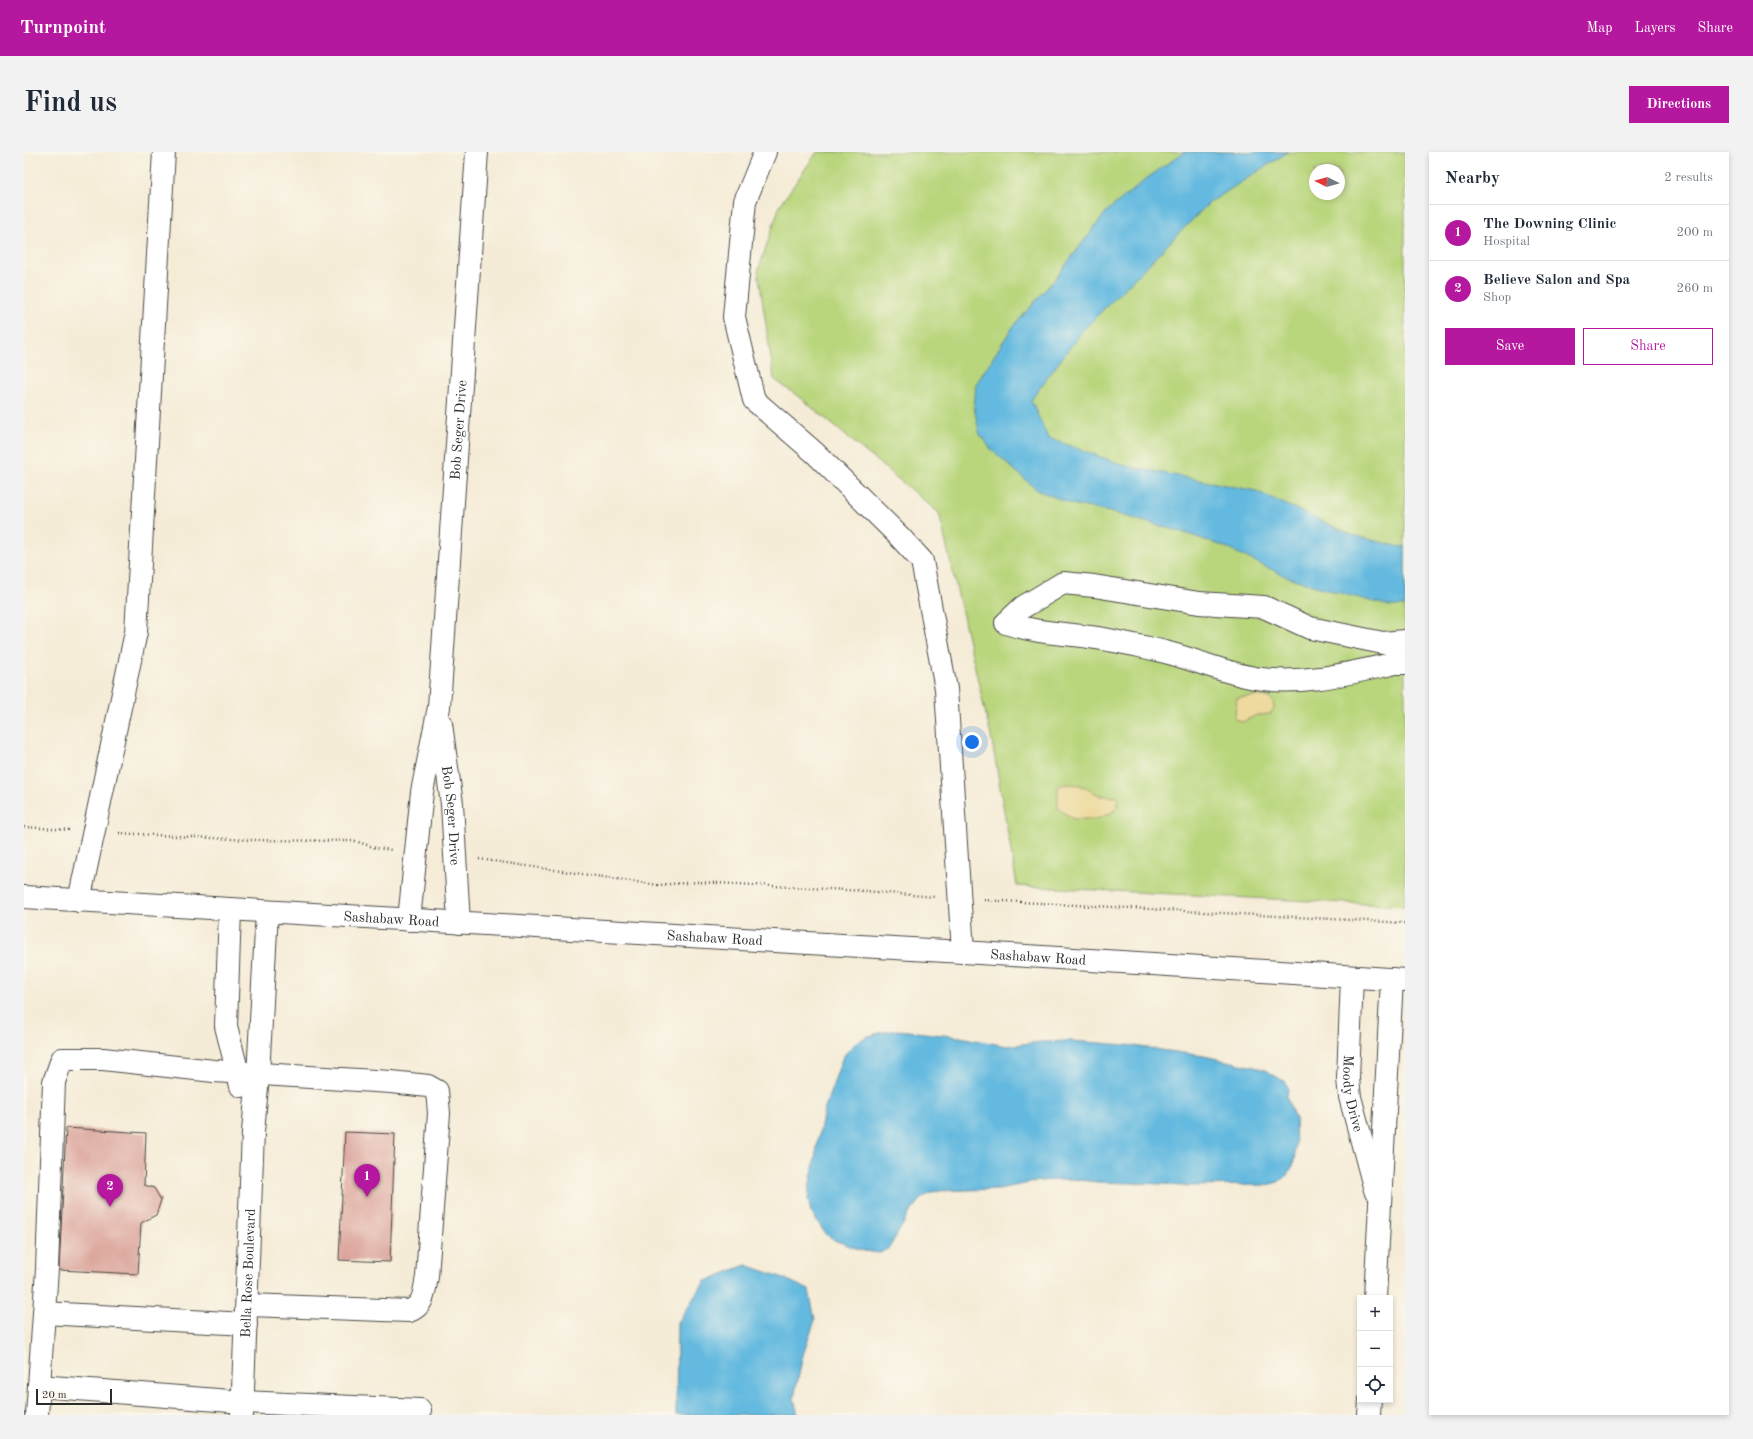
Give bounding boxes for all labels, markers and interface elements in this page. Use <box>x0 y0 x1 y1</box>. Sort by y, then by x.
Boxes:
text: Turnpoint <box>20 19 106 38</box>
text: Map <box>1587 21 1613 35</box>
text: Layers <box>1635 21 1676 35</box>
text: Share <box>1698 21 1733 35</box>
button: Directions <box>1629 86 1729 123</box>
text: Find us <box>24 90 117 118</box>
north arrow <box>1309 164 1345 200</box>
text: Nearby <box>1445 170 1500 187</box>
text: 2 results <box>1664 171 1713 184</box>
text: The Downing Clinic <box>1483 217 1617 232</box>
text: 1 <box>1454 226 1462 239</box>
text: 200 m <box>1676 226 1713 239</box>
text: Hospital <box>1483 235 1530 248</box>
text: Believe Salon and Spa <box>1483 273 1630 288</box>
text: 2 <box>1454 282 1462 295</box>
text: 260 m <box>1676 282 1713 295</box>
text: Shop <box>1483 291 1511 304</box>
button: Save <box>1445 328 1575 365</box>
button: Share <box>1583 328 1713 365</box>
street label: Bob Seger Drive <box>449 380 469 481</box>
your location <box>962 732 982 752</box>
street label: Bob Seger Drive <box>439 765 462 866</box>
street label: Sashabaw Road <box>343 910 440 929</box>
street label: Sashabaw Road <box>666 929 763 948</box>
street label: Sashabaw Road <box>990 948 1087 968</box>
street label: Moody Drive <box>1340 1055 1365 1134</box>
pin: 1 <box>354 1164 380 1197</box>
pin: 2 <box>97 1174 123 1207</box>
street label: Bella Rose Boulevard <box>239 1208 258 1338</box>
map controls <box>1357 1295 1393 1403</box>
button: + <box>1357 1295 1393 1331</box>
button: − <box>1357 1331 1393 1367</box>
button: locate <box>1357 1367 1393 1403</box>
scale bar <box>36 1387 112 1406</box>
text: 20 m <box>42 1390 67 1401</box>

